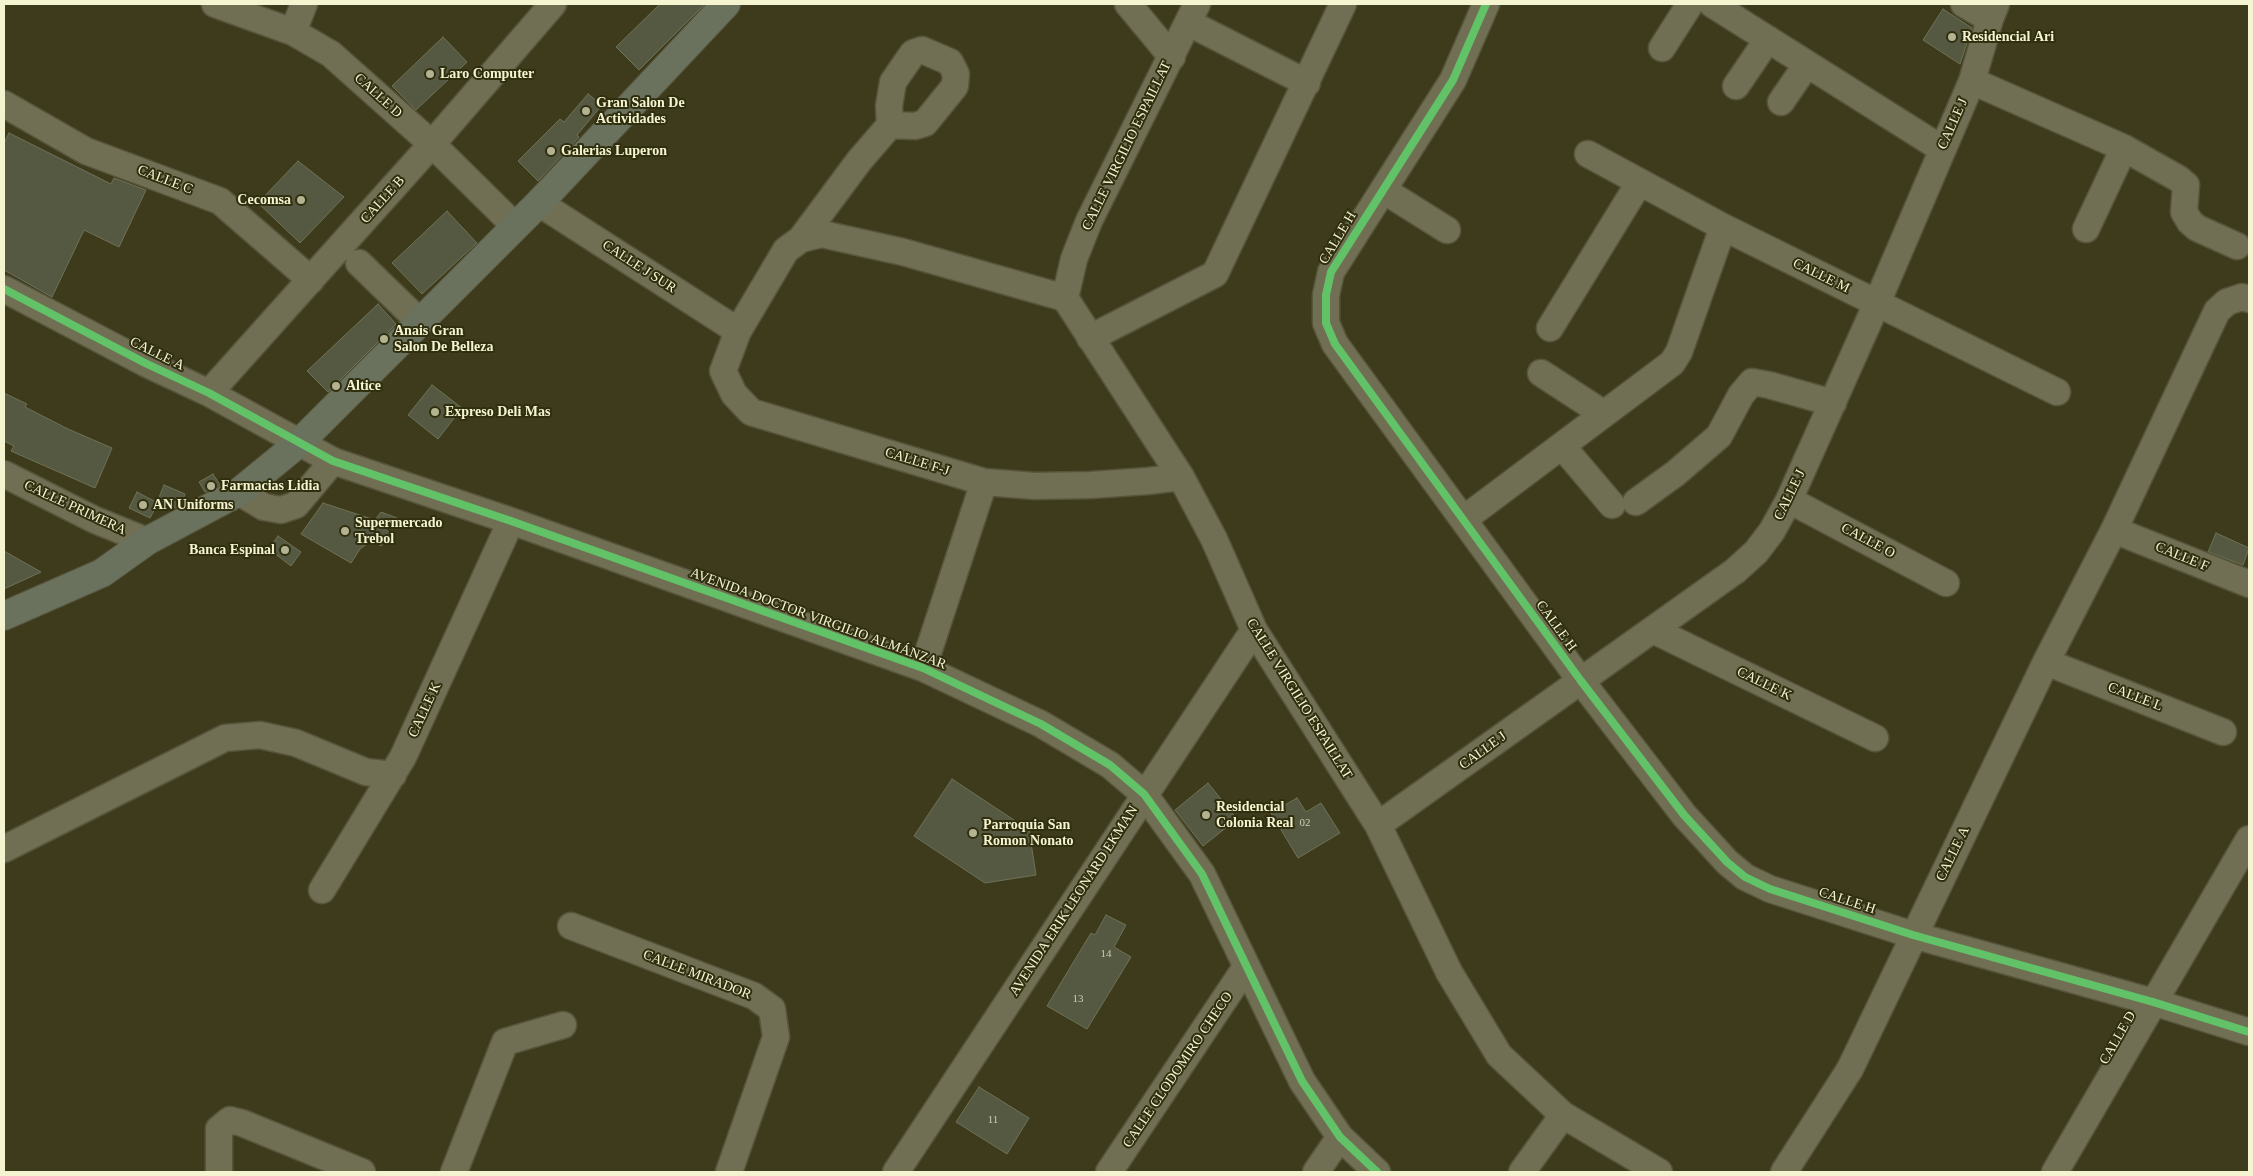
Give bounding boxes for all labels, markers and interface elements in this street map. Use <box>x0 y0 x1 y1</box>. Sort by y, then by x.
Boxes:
place label: Residencial Ari <box>1962 29 2054 45</box>
marker: Residencial Ari <box>1946 31 1958 43</box>
street label: CALLE VIRGILIO ESPAILLAT <box>1079 59 1175 233</box>
place label: Laro Computer <box>440 66 534 82</box>
marker: Laro Computer <box>424 68 436 80</box>
street label: CALLE D <box>351 70 405 122</box>
place label: Gran Salon De Actividades <box>596 95 685 128</box>
street label: CALLE J <box>1934 96 1972 152</box>
marker: Gran Salon De Actividades <box>580 105 592 117</box>
place label: Galerias Luperon <box>561 143 667 159</box>
marker: Galerias Luperon <box>545 145 557 157</box>
street label: CALLE C <box>135 162 195 198</box>
street label: CALLE B <box>357 173 409 227</box>
place label: Cecomsa <box>237 192 291 208</box>
marker: Cecomsa <box>295 194 307 206</box>
street label: CALLE H <box>1316 209 1360 267</box>
street label: CALLE J SUR <box>599 237 679 297</box>
street label: CALLE M <box>1790 255 1852 297</box>
place label: Anais Gran Salon De Belleza <box>394 323 494 356</box>
marker: Anais Gran Salon De Belleza <box>378 333 390 345</box>
street label: CALLE A <box>127 334 187 374</box>
place label: Altice <box>346 378 381 394</box>
marker: Altice <box>330 380 342 392</box>
place label: Expreso Deli Mas <box>445 404 551 420</box>
marker: Expreso Deli Mas <box>429 406 441 418</box>
street label: CALLE F-J <box>883 444 951 480</box>
street label: CALLE J <box>1771 467 1809 523</box>
street label: CALLE PRIMERA <box>21 477 129 539</box>
place label: Farmacias Lidia <box>221 478 319 494</box>
marker: Farmacias Lidia <box>205 480 217 492</box>
place label: AN Uniforms <box>153 497 233 513</box>
marker: AN Uniforms <box>137 499 149 511</box>
place label: Supermercado Trebol <box>355 515 443 548</box>
street label: CALLE O <box>1838 520 1898 562</box>
marker: Supermercado Trebol <box>339 525 351 537</box>
street label: CALLE F <box>2153 539 2211 575</box>
place label: Banca Espinal <box>189 542 275 558</box>
marker: Banca Espinal <box>279 544 291 556</box>
street label: AVENIDA DOCTOR VIRGILIO ALMÁNZAR <box>688 565 948 673</box>
street label: CALLE H <box>1532 597 1580 655</box>
street label: CALLE VIRGILIO ESPAILLAT <box>1243 616 1355 782</box>
street label: CALLE K <box>1734 664 1794 704</box>
street label: CALLE L <box>2105 679 2165 715</box>
street label: CALLE K <box>405 680 445 740</box>
street label: CALLE J <box>1456 728 1510 774</box>
place label: Residencial Colonia Real <box>1216 799 1293 832</box>
street label: AVENIDA ERIK LEONARD EKMAN <box>1006 803 1142 999</box>
marker: Residencial Colonia Real <box>1200 809 1212 821</box>
house number: 02 <box>1300 816 1310 830</box>
place label: Parroquia San Romon Nonato <box>983 817 1074 850</box>
street label: CALLE A <box>1933 824 1973 884</box>
marker: Parroquia San Romon Nonato <box>967 827 979 839</box>
street label: CALLE H <box>1816 884 1878 918</box>
street label: CALLE MIRADOR <box>640 947 754 1003</box>
house number: 14 <box>1100 947 1112 961</box>
street label: CALLE CLODOMIRO CHECO <box>1119 989 1237 1151</box>
house number: 13 <box>1072 992 1084 1006</box>
street label: CALLE D <box>2096 1008 2140 1068</box>
house number: 11 <box>988 1113 998 1127</box>

